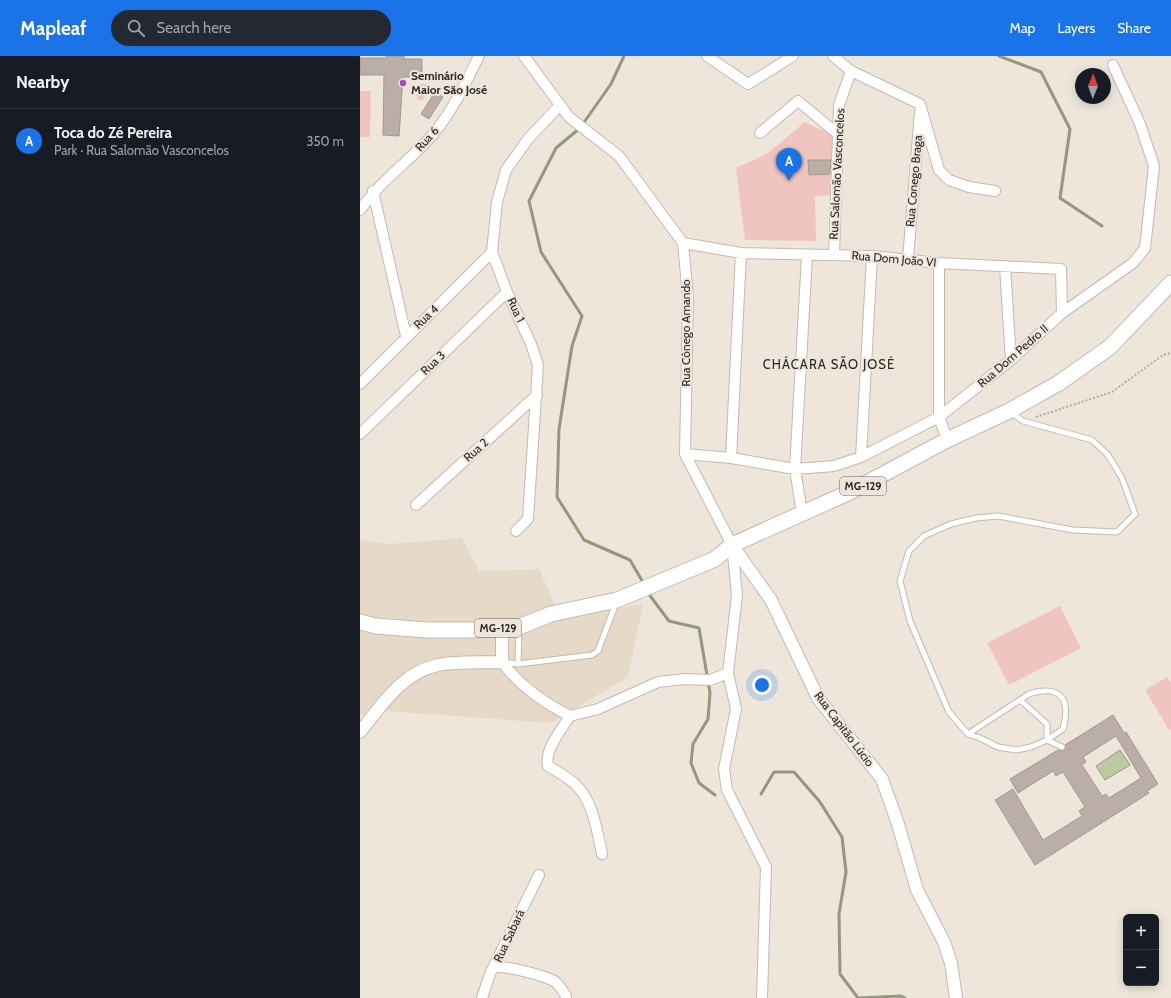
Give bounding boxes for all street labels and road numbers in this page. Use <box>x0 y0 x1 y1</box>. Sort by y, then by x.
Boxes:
street label: Rua Salomão Vasconcelos <box>826 108 847 240</box>
street label: Rua 6 <box>411 123 442 154</box>
street label: Rua Conego Braga <box>902 134 925 227</box>
street label: Rua Dom João VI <box>851 247 937 270</box>
street label: Rua Cônego Amando <box>678 279 693 387</box>
street label: Rua 1 <box>504 295 529 325</box>
street label: Rua 4 <box>410 301 441 332</box>
street label: Rua Dom Pedro II <box>974 321 1051 390</box>
street label: Rua 3 <box>417 347 448 378</box>
street label: Rua 2 <box>460 435 491 465</box>
road number: MG-129 <box>840 477 886 495</box>
road number: MG-129 <box>475 619 521 637</box>
street label: Rua Capitão Lúcio <box>811 688 878 770</box>
street label: Rua Sabará <box>490 907 527 965</box>

